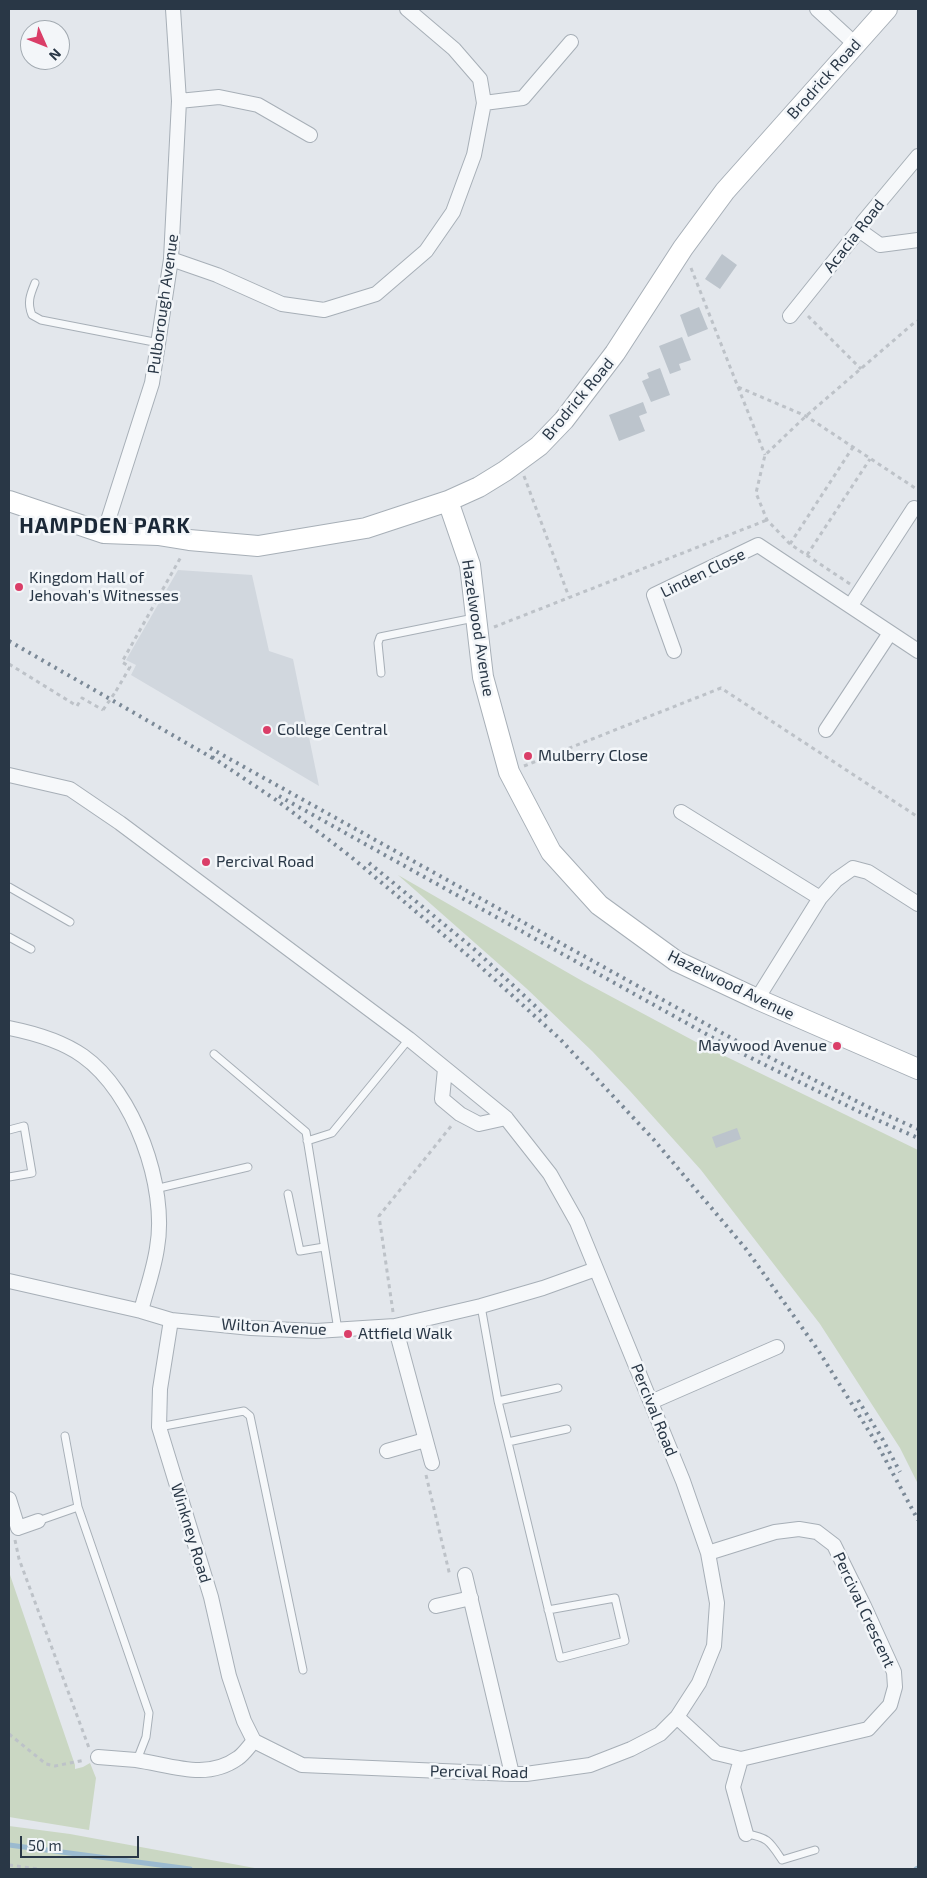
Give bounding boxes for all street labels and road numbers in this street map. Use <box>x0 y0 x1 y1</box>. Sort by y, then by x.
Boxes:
street label: Brodrick Road <box>783 35 865 123</box>
street label: Acacia Road <box>819 196 889 276</box>
street label: Pulborough Avenue <box>144 233 182 375</box>
street label: Brodrick Road <box>538 354 618 444</box>
street label: Linden Close <box>658 544 748 602</box>
street label: Hazelwood Avenue <box>458 558 498 698</box>
street label: Hazelwood Avenue <box>665 946 797 1024</box>
street label: Wilton Avenue <box>221 1315 327 1339</box>
street label: Percival Road <box>627 1361 681 1459</box>
street label: Winkney Road <box>167 1481 215 1585</box>
street label: Percival Crescent <box>829 1549 899 1671</box>
street label: Percival Road <box>430 1762 528 1782</box>

